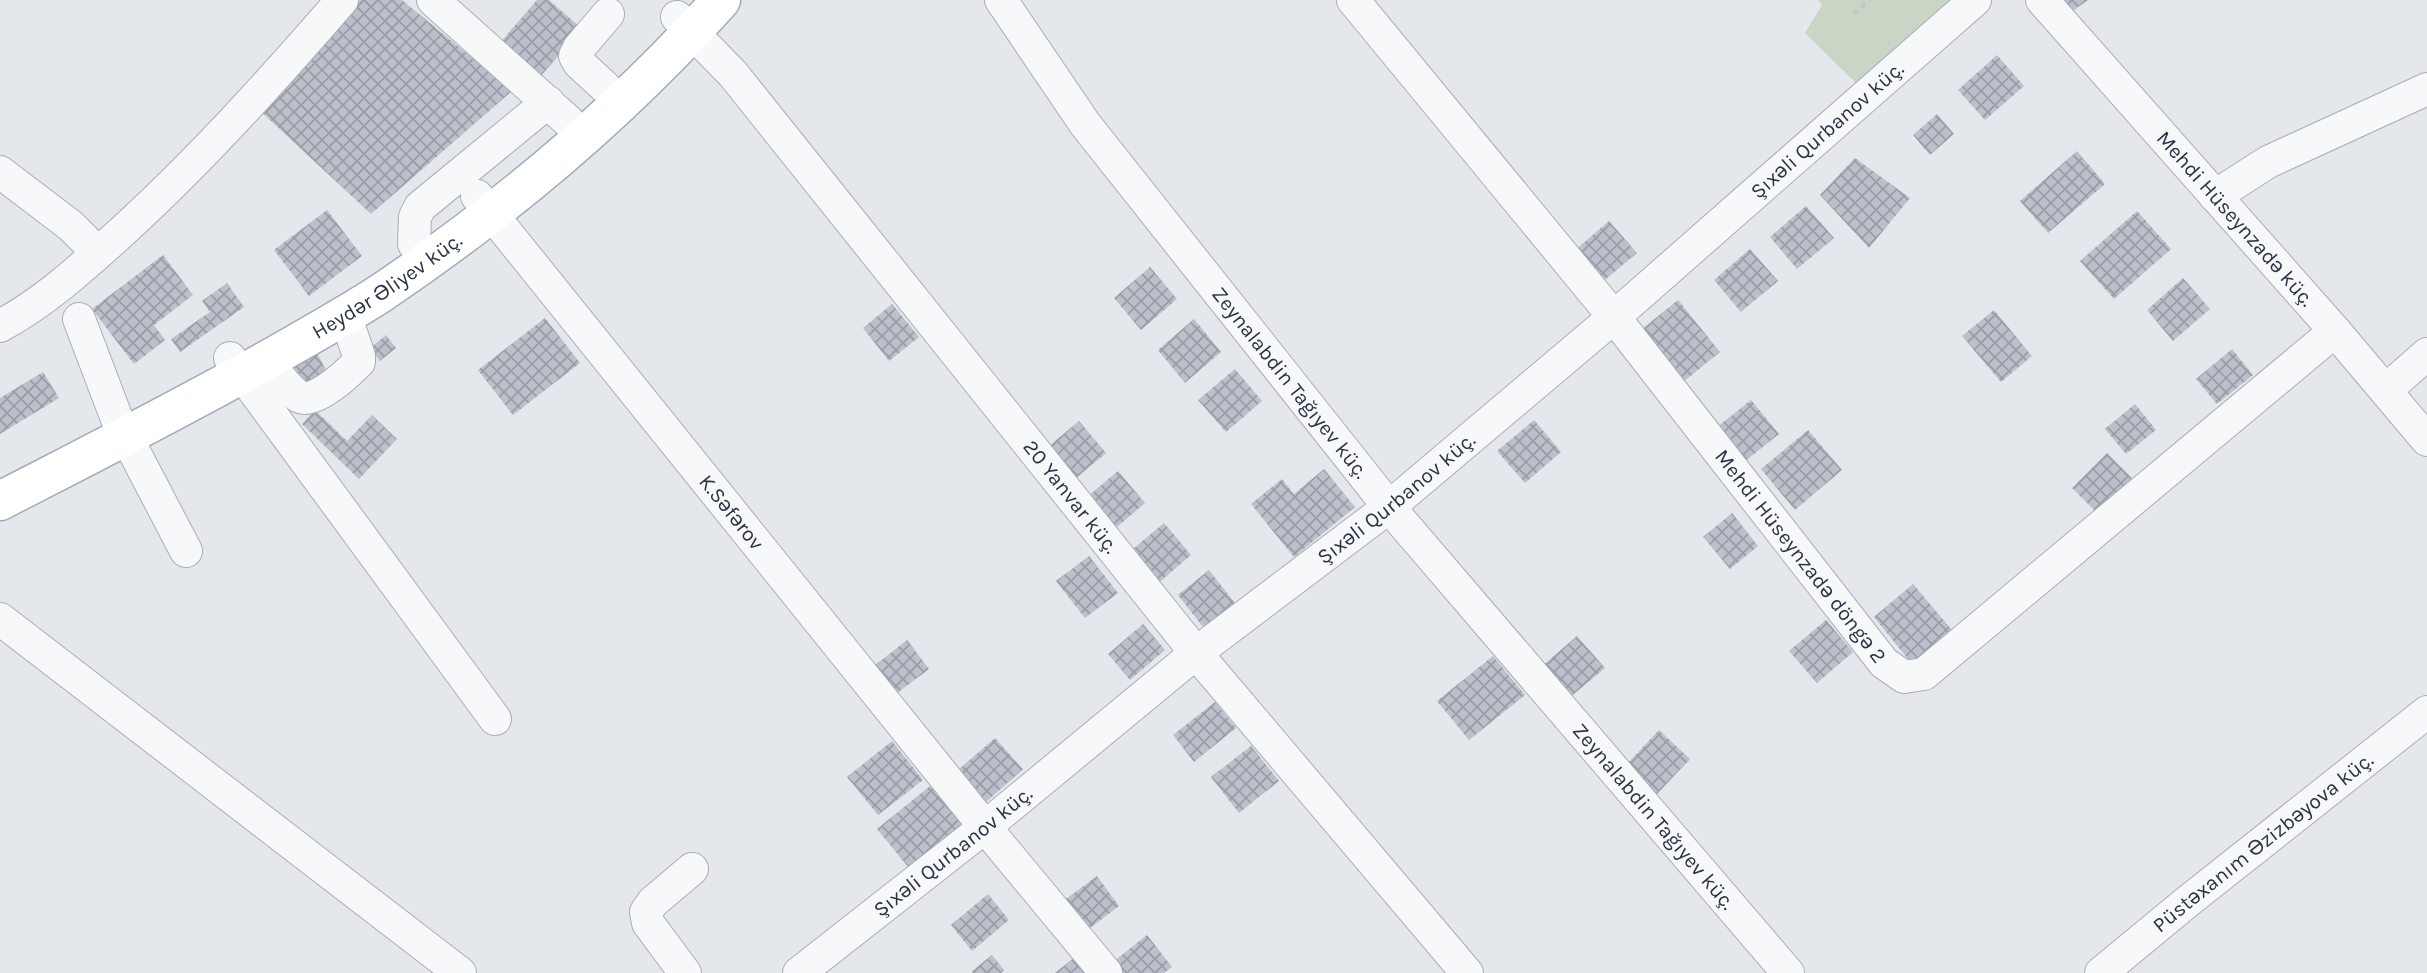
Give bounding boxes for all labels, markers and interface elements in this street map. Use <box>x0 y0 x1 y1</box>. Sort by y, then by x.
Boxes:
street label: Şıxəli Qurbanov küç. <box>1746 56 1909 203</box>
street label: Mehdi Hüseynzadə küç. <box>2152 126 2320 311</box>
street label: Heydər Əliyev küç. <box>308 228 467 344</box>
street label: Zeynalabdin Tağıyev küç. <box>1207 282 1374 483</box>
street label: Şıxəli Qurbanov küç. <box>1313 427 1480 569</box>
street label: 20 Yanvar küç. <box>1018 435 1124 558</box>
street label: Mehdi Hüseynzadə döngə 2 <box>1710 445 1891 668</box>
street label: K.Səfərov <box>694 470 769 555</box>
street label: Zeynalabdin Tağıyev küç. <box>1568 718 1740 914</box>
street label: Püstəxanım Əzizbəyova küç. <box>2148 747 2378 937</box>
street label: Şıxəli Qurbanov küç. <box>869 781 1037 922</box>

